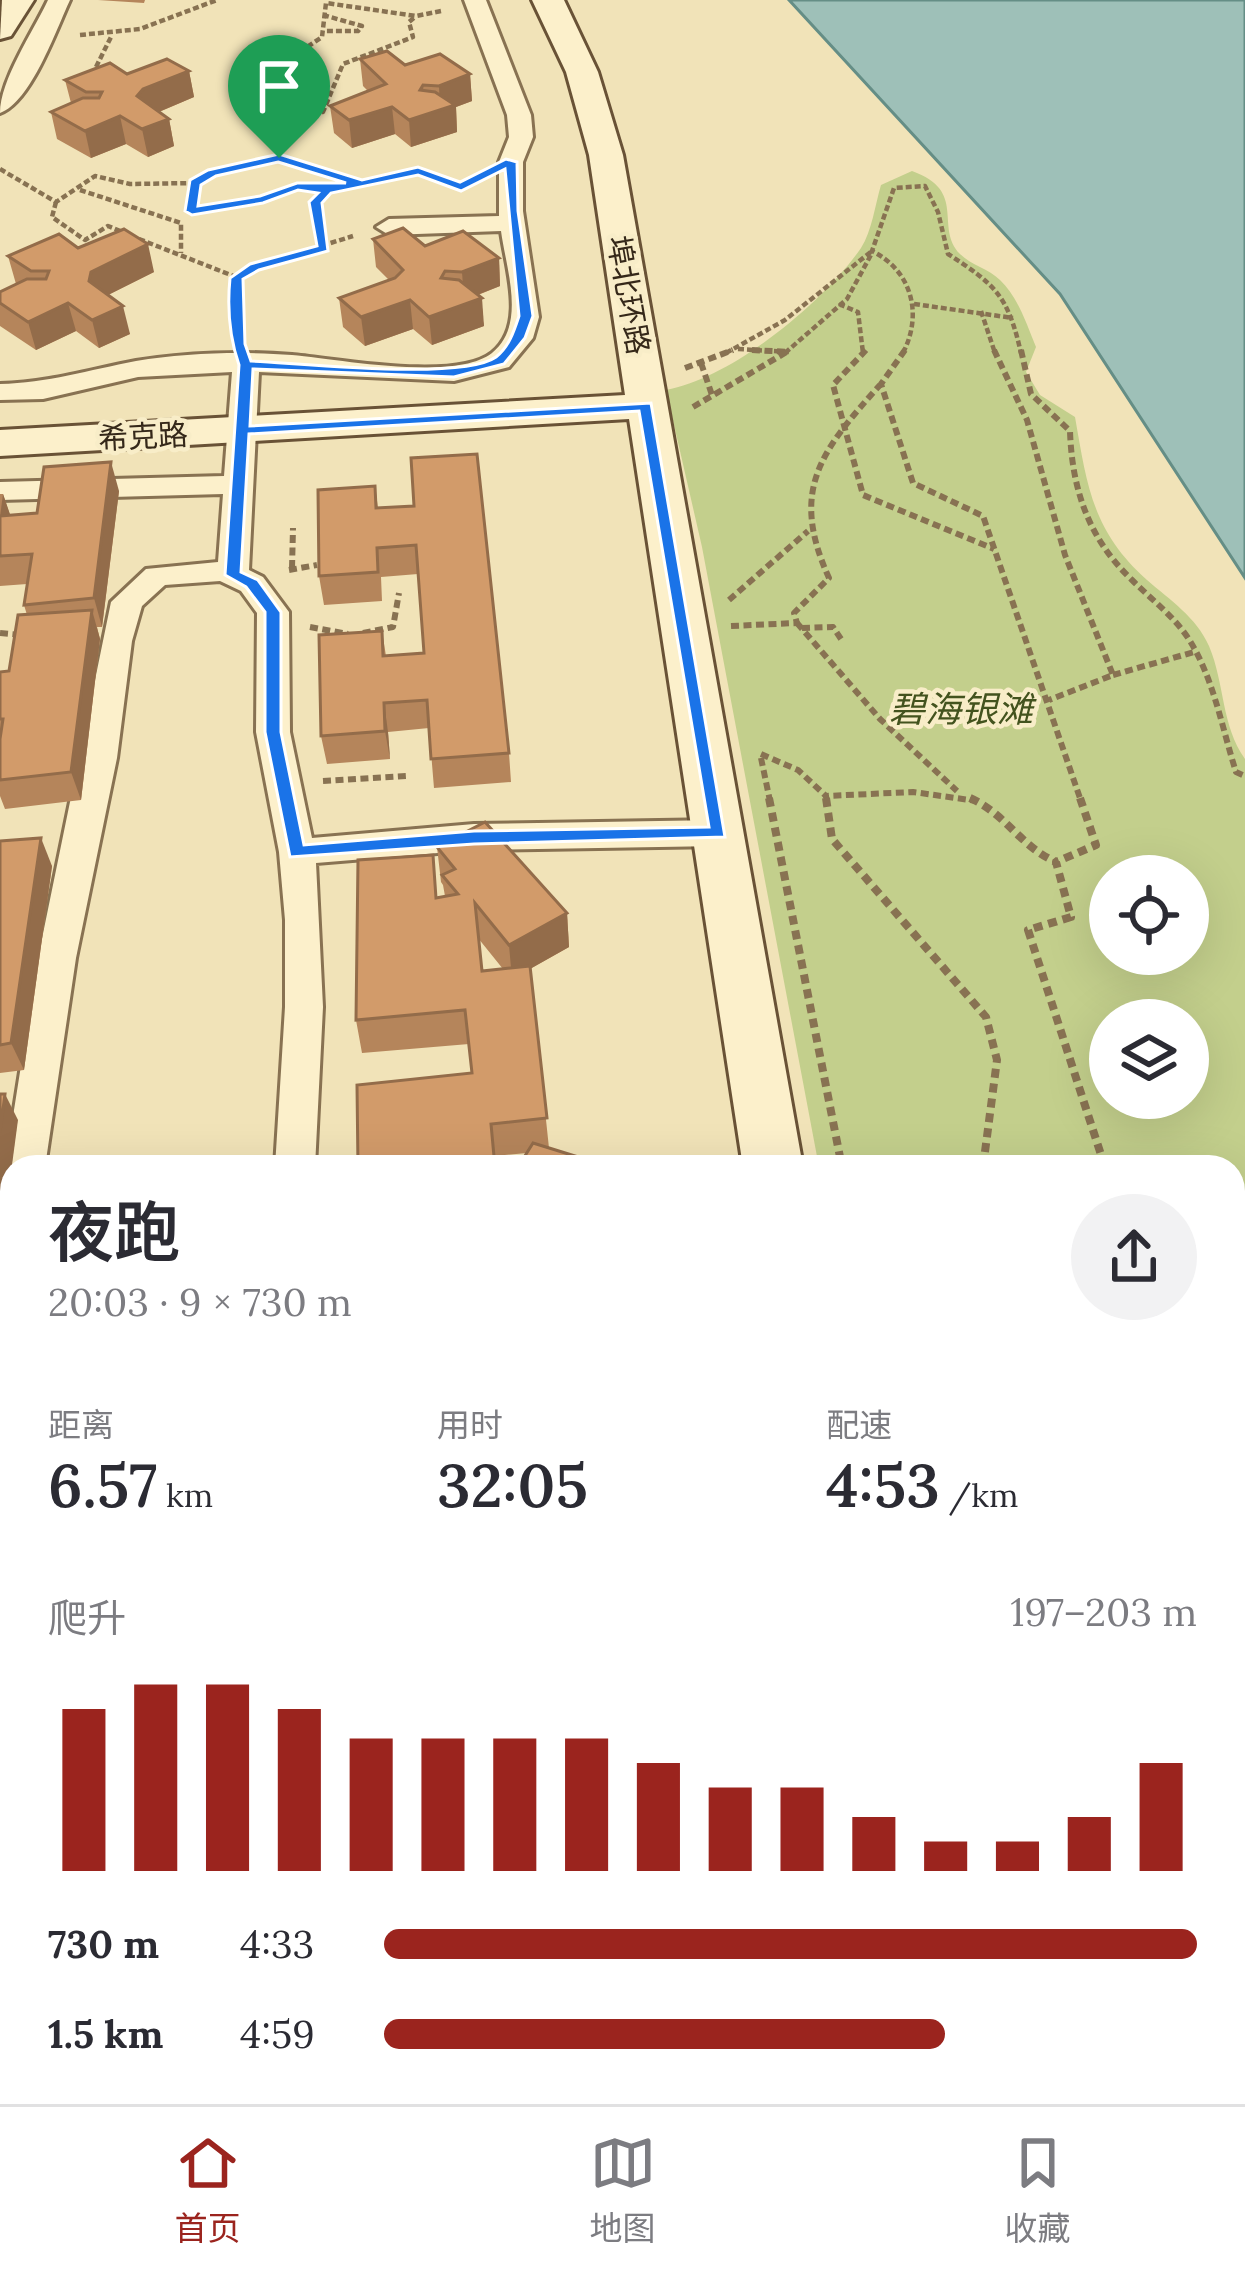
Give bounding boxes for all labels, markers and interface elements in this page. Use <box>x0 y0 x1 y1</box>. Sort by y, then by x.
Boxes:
pin <box>228 35 330 158</box>
icon: arrive <box>246 53 312 119</box>
street label: 埠北环路 <box>600 233 658 357</box>
street label: 希克路 <box>97 415 189 457</box>
park label: 碧海银滩 <box>889 686 1037 732</box>
map controls <box>1089 855 1209 1119</box>
button: locate <box>1089 855 1209 975</box>
button: layers <box>1089 999 1209 1119</box>
text: 夜跑 <box>48 1190 180 1274</box>
button: share <box>1071 1194 1197 1320</box>
text: 20:03 · 9 × 730 m <box>48 1277 352 1327</box>
text: 距离 <box>48 1404 114 1446</box>
text: 用时 <box>437 1404 503 1446</box>
text: 配速 <box>826 1404 892 1446</box>
text: 6.57 <box>48 1447 157 1523</box>
text: 32:05 <box>437 1447 588 1523</box>
text: 4:53 <box>826 1447 940 1523</box>
text: km <box>157 1474 213 1516</box>
text: /km <box>940 1474 1018 1516</box>
text: 197–203 m <box>1010 1587 1197 1637</box>
text: 爬升 <box>48 1593 126 1643</box>
text: 730 m <box>48 1919 159 1969</box>
text: 4:33 <box>240 1919 314 1969</box>
text: 1.5 km <box>48 2009 163 2059</box>
text: 4:59 <box>240 2009 315 2059</box>
tab: 首页 <box>175 2130 241 2250</box>
tab: 地图 <box>590 2130 656 2250</box>
tab: 收藏 <box>1005 2130 1071 2250</box>

